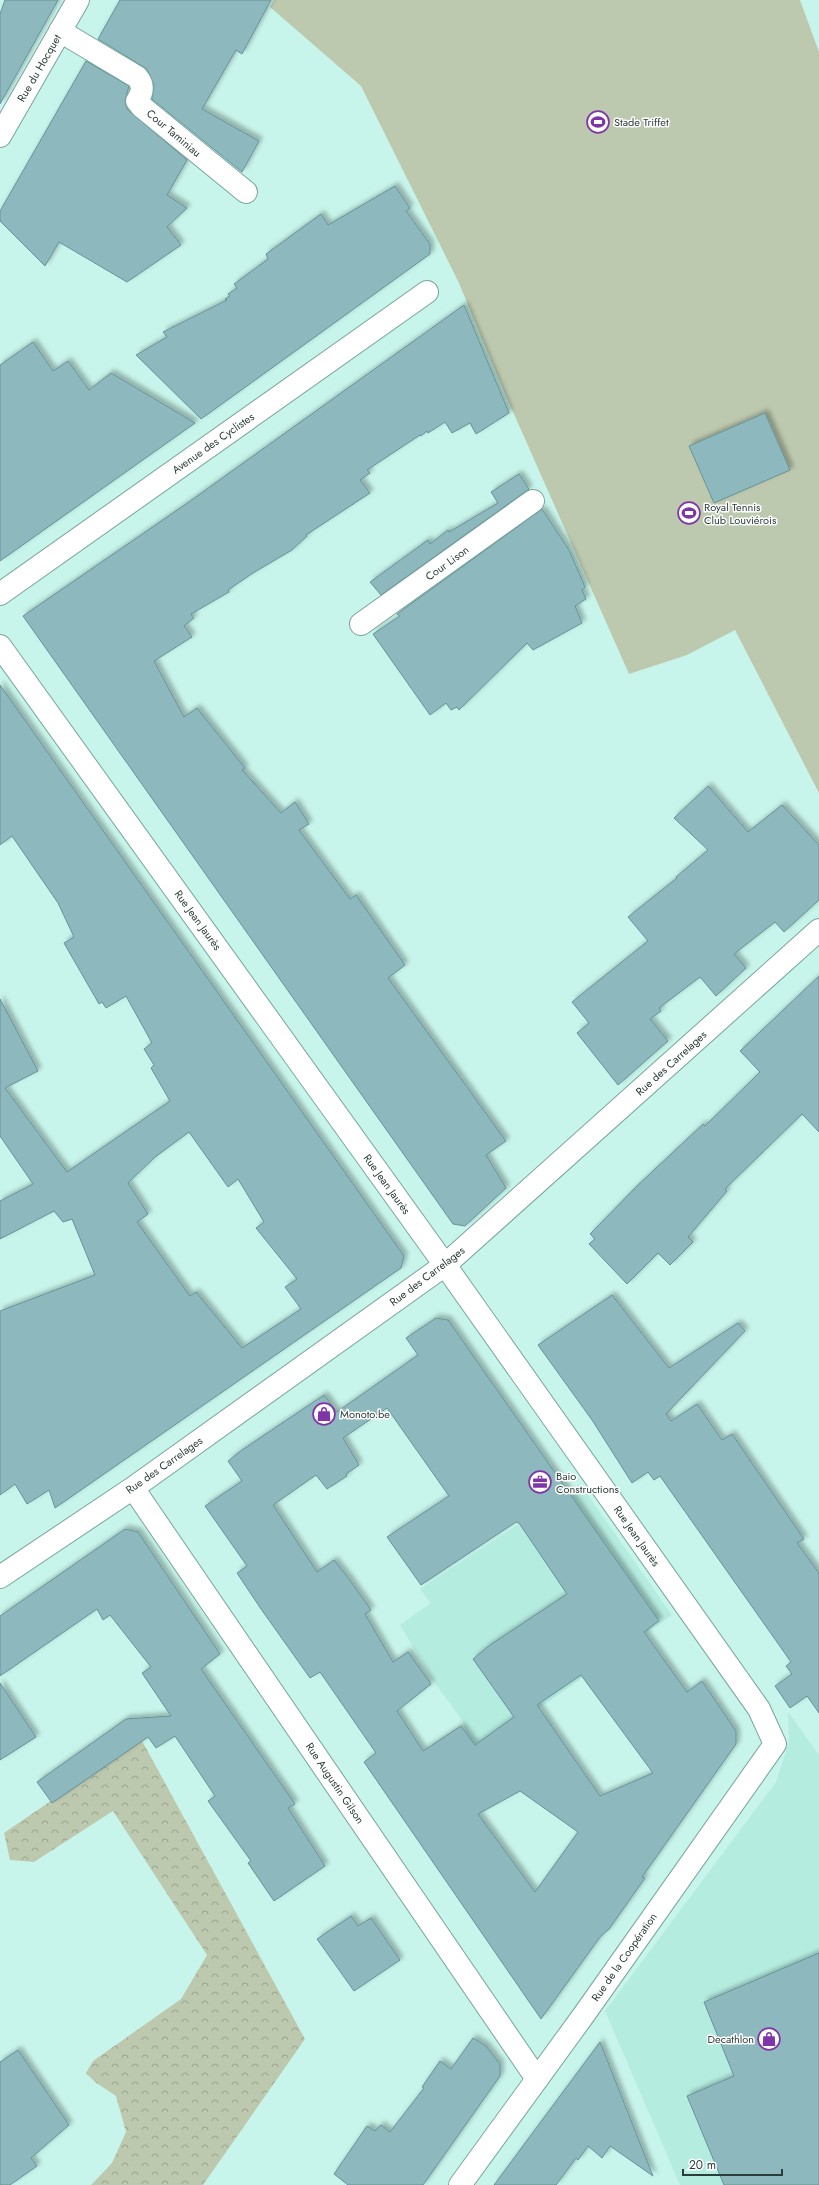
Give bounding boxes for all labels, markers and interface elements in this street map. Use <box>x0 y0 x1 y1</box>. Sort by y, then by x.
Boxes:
street label: Rue du Hocquet <box>13 31 65 105</box>
street label: Cour Taminiau <box>143 105 205 161</box>
sports icon: Stade Triffet <box>585 109 611 135</box>
place label: Stade Triffet <box>614 114 669 130</box>
street label: Avenue des Cyclistes <box>169 408 258 477</box>
place label: Royal Tennis Club Louviérois <box>704 499 777 528</box>
sports icon: Royal Tennis Club Louviérois <box>676 500 702 526</box>
street label: Cour Lison <box>422 542 472 584</box>
street label: Rue Jean Jaurès <box>171 887 226 954</box>
street label: Rue des Carrelages <box>632 1026 710 1099</box>
street label: Rue Jean Jaurès <box>360 1151 415 1218</box>
street label: Rue des Carrelages <box>386 1242 468 1310</box>
shop icon: Monoto.be <box>311 1401 337 1427</box>
place label: Monoto.be <box>340 1406 390 1422</box>
street label: Rue des Carrelages <box>122 1432 206 1498</box>
place label: Baio Constructions <box>556 1468 619 1497</box>
office icon: Baio Constructions <box>527 1469 553 1495</box>
street label: Rue Jean Jaurès <box>610 1502 664 1570</box>
street label: Rue Augustin Gilson <box>302 1739 368 1827</box>
street label: Rue de la Coopération <box>587 1909 661 2005</box>
shop icon: Decathlon <box>756 2026 782 2052</box>
place label: Decathlon <box>708 2031 754 2047</box>
scale bar <box>683 2151 782 2177</box>
text: 20 m <box>689 2156 716 2174</box>

